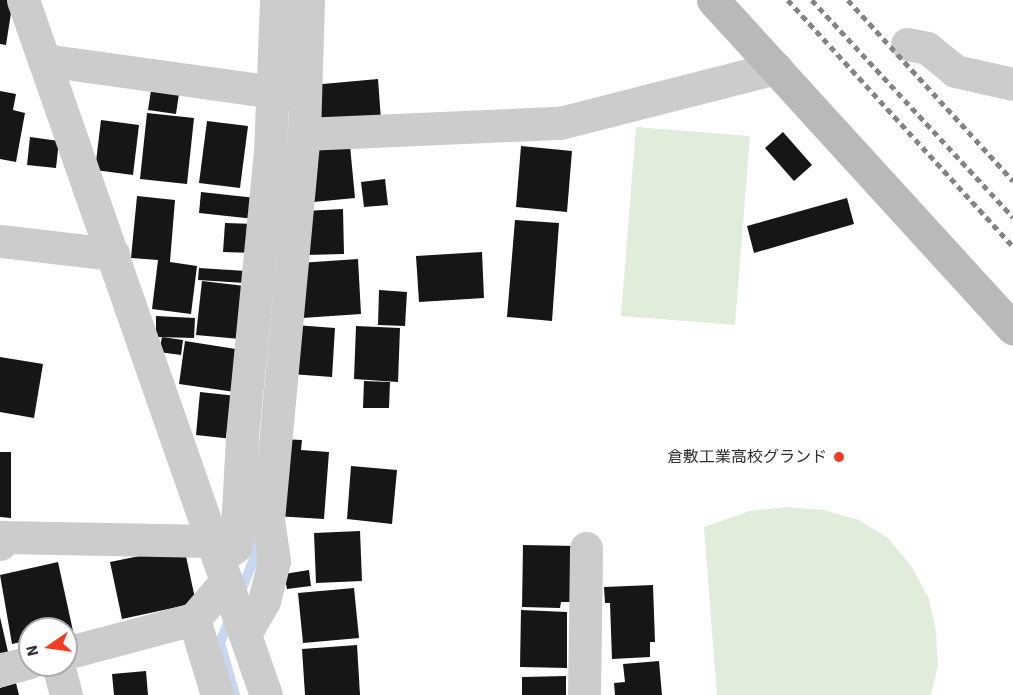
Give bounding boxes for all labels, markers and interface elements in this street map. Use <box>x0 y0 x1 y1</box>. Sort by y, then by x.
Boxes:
place label: 倉敷工業高校グランド <box>667 447 827 467</box>
marker: 倉敷工業高校グランド <box>832 450 846 464</box>
north arrow <box>18 617 78 677</box>
text: N <box>20 643 44 658</box>

